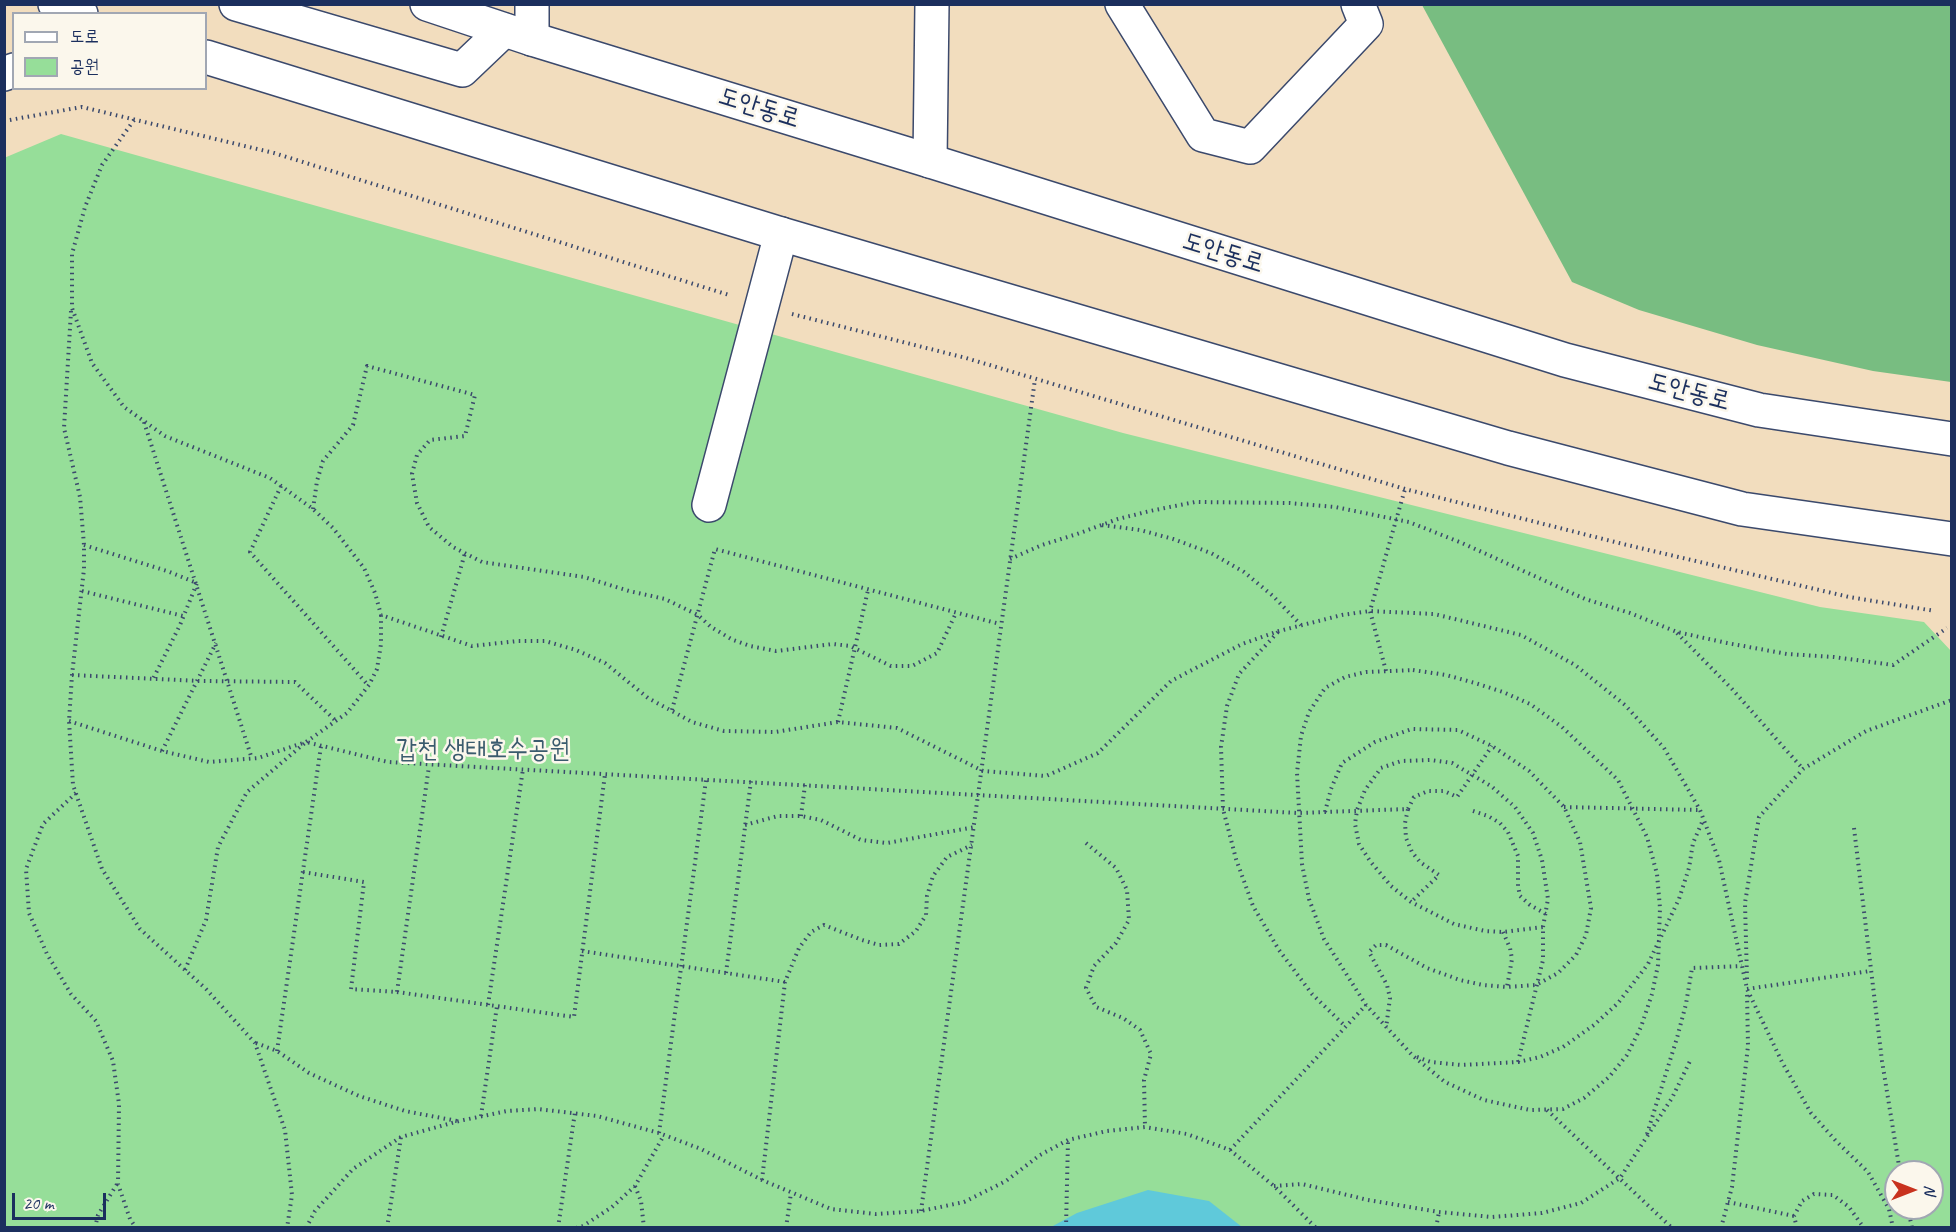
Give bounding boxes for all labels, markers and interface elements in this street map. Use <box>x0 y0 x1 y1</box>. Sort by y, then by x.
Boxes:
legend <box>12 12 207 90</box>
text: 도로 <box>70 25 99 47</box>
text: 공원 <box>70 55 99 77</box>
street label: 도안동로 <box>714 81 804 135</box>
street label: 도안동로 <box>1178 226 1268 280</box>
street label: 도안동로 <box>1645 366 1733 418</box>
park label: 갑천 생태호수공원 <box>396 734 570 766</box>
north arrow <box>1884 1160 1944 1220</box>
scale bar <box>15 1181 110 1219</box>
text: N <box>1920 1185 1940 1195</box>
text: 20 m <box>23 1192 54 1214</box>

